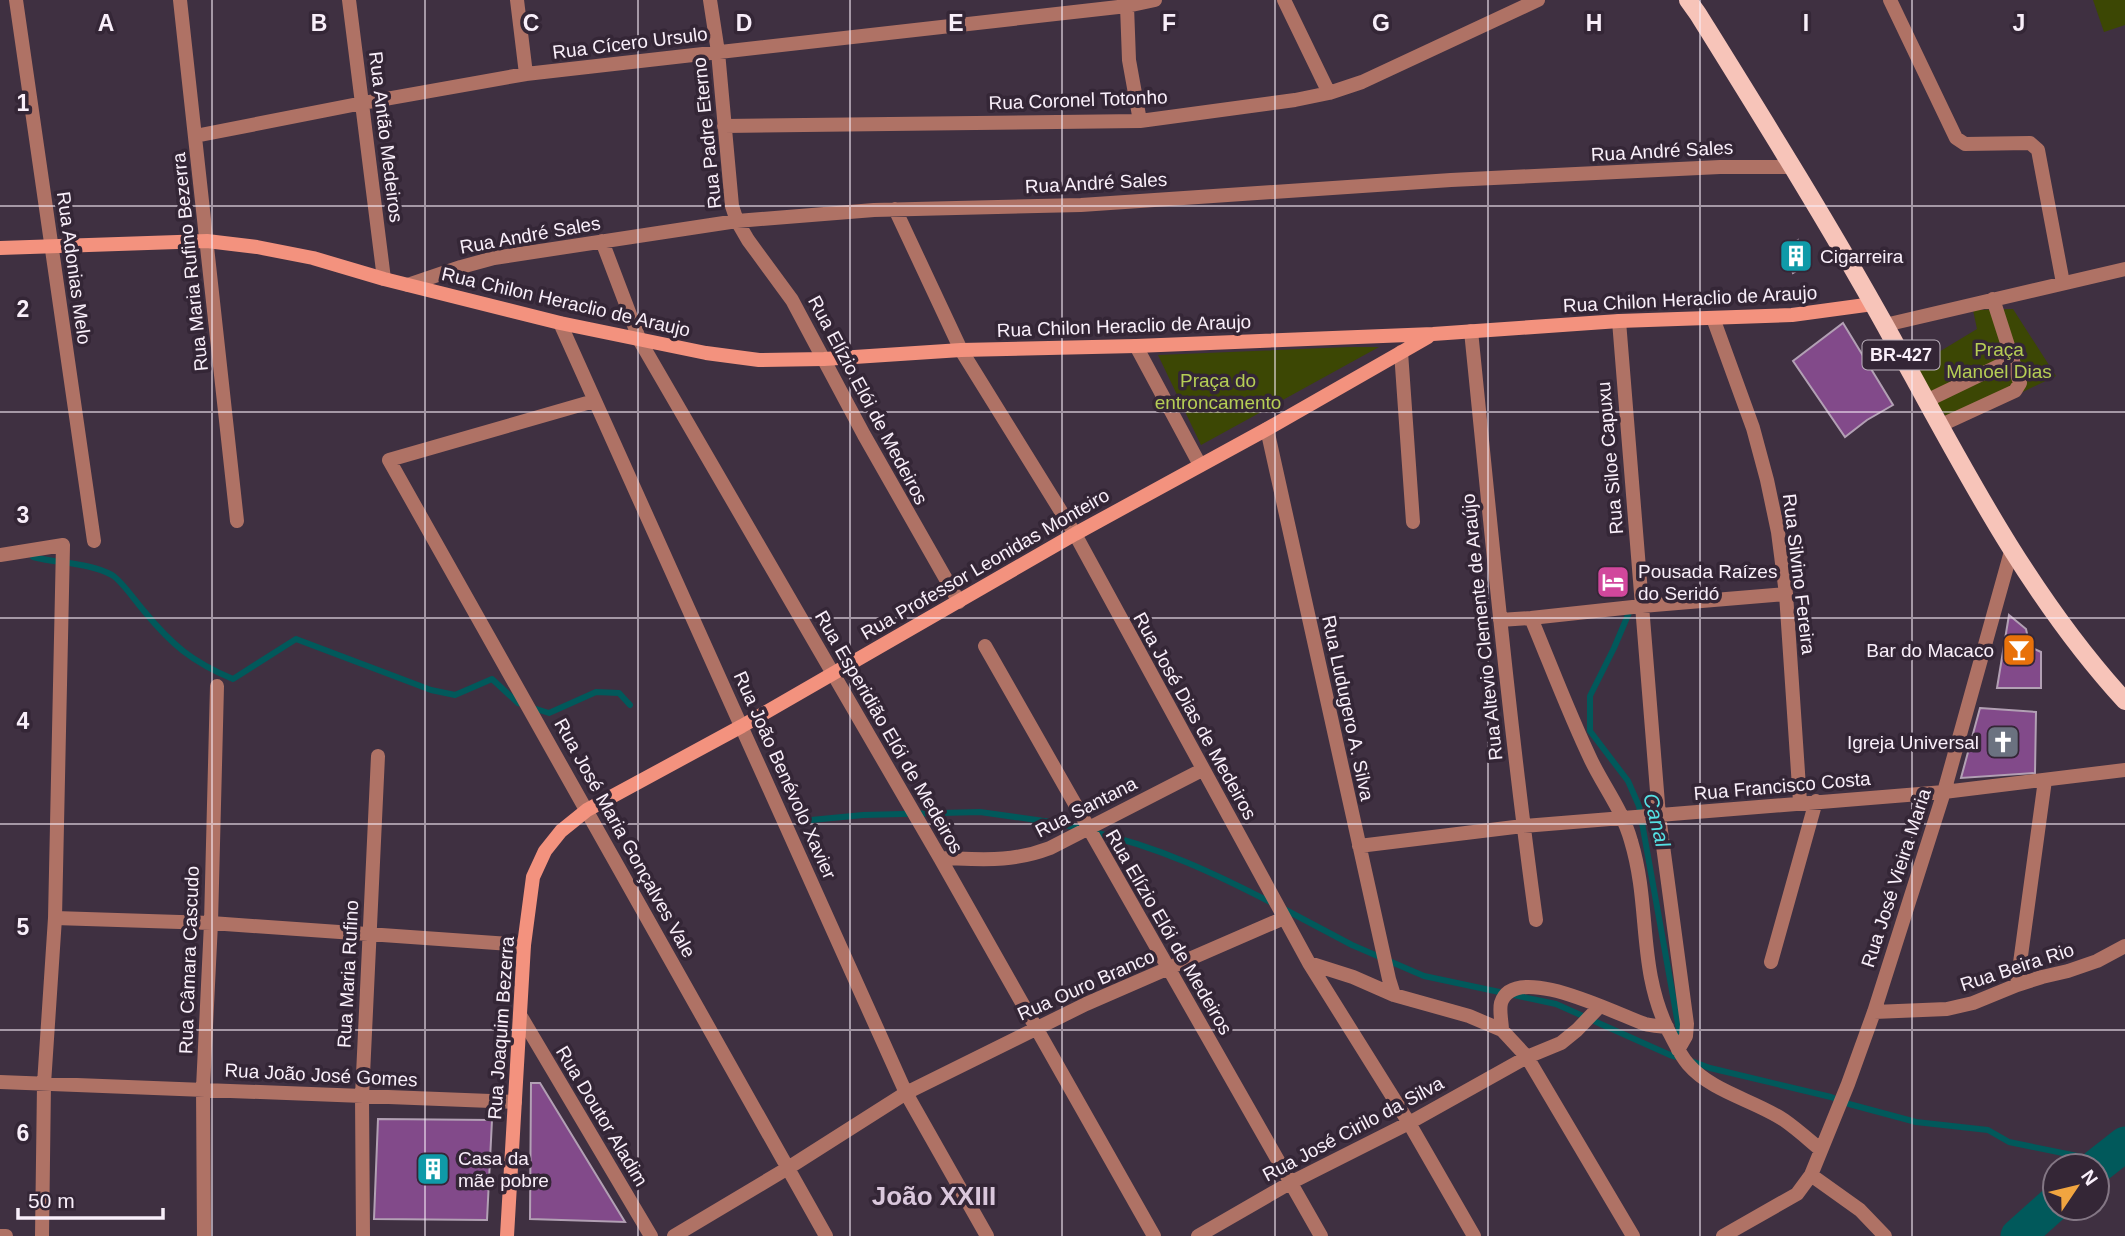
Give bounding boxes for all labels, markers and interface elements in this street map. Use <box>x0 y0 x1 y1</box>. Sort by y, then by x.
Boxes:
text: A <box>98 10 114 36</box>
text: B <box>311 10 327 36</box>
text: C <box>523 10 539 36</box>
text: D <box>736 10 752 36</box>
text: E <box>948 10 964 36</box>
text: F <box>1162 10 1176 36</box>
text: G <box>1372 10 1390 36</box>
text: H <box>1586 10 1602 36</box>
text: I <box>1803 10 1809 36</box>
text: J <box>2013 10 2025 36</box>
street label: Rua Cícero Ursulo <box>551 23 709 63</box>
street label: Rua Antão Medeiros <box>365 50 407 224</box>
street label: Rua Padre Eterno <box>689 56 725 210</box>
street label: Rua Coronel Totonho <box>988 86 1168 114</box>
text: 1 <box>17 90 30 116</box>
street label: Rua André Sales <box>1590 137 1734 165</box>
street label: Rua Maria Rufino Bezerra <box>168 151 212 372</box>
street label: Rua André Sales <box>1024 169 1168 197</box>
street label: Rua Adonias Melo <box>53 190 95 346</box>
street label: Rua André Sales <box>458 212 602 258</box>
building icon: Cigarreira <box>1777 237 1815 275</box>
place label: Cigarreira <box>1820 246 1904 267</box>
street label: Rua Chilon Heraclio de Araujo <box>440 263 692 341</box>
street label: Rua Chilon Heraclio de Araujo <box>1562 282 1818 316</box>
street label: Rua Elízio Elói de Medeiros <box>804 292 932 508</box>
text: 2 <box>17 296 29 322</box>
street label: Rua Chilon Heraclio de Araujo <box>996 311 1252 341</box>
park label: Praça Manoel Dias <box>1946 339 2052 382</box>
road number: BR-427 <box>1862 340 1940 370</box>
park label: Praça do entroncamento <box>1155 370 1281 413</box>
street label: Rua Siloe Capuxu <box>1593 381 1627 535</box>
street label: Rua Professor Leonidas Monteiro <box>857 484 1113 644</box>
street label: Rua Altevio Clemente de Araújo <box>1458 492 1506 762</box>
street label: Rua Silvino Fereira <box>1779 493 1819 656</box>
text: 3 <box>17 502 29 528</box>
place label: Pousada Raízes do Seridó <box>1638 561 1777 604</box>
hotel icon: Pousada Raízes do Seridó <box>1594 563 1632 601</box>
street label: Rua Esperidião Elói de Medeiros <box>811 607 967 857</box>
street label: Rua José Dias de Medeiros <box>1129 609 1261 823</box>
street label: Rua Ludugero A. Silva <box>1318 613 1378 803</box>
bar icon: Bar do Macaco <box>2000 631 2038 669</box>
place label: Bar do Macaco <box>1866 640 1994 661</box>
street label: Rua João Benévolo Xavier <box>730 668 841 883</box>
text: 4 <box>17 708 30 734</box>
street label: Rua José Maria Gonçalves Vale <box>550 715 700 961</box>
church icon: Igreja Universal <box>1984 723 2022 761</box>
place label: Igreja Universal <box>1847 732 1979 753</box>
street label: Rua Francisco Costa <box>1693 768 1872 804</box>
street label: Rua Santana <box>1032 772 1141 842</box>
street label: Rua José Vieira Maria <box>1857 786 1935 970</box>
water label: Canal <box>1639 791 1675 851</box>
street label: Rua Elízio Elói de Medeiros <box>1102 826 1236 1038</box>
street label: Rua Câmara Cascudo <box>175 866 203 1054</box>
street label: Rua Maria Rufino <box>334 900 362 1048</box>
text: 5 <box>17 914 30 940</box>
street label: Rua Joaquim Bezerra <box>484 935 518 1120</box>
street label: Rua Beira Rio <box>1958 939 2076 995</box>
street label: Rua Ouro Branco <box>1014 945 1158 1025</box>
street label: Rua Doutor Aladim <box>552 1042 652 1190</box>
street label: Rua João José Gomes <box>224 1059 418 1091</box>
street label: Rua José Cirilo da Silva <box>1259 1072 1447 1186</box>
text: 6 <box>17 1120 29 1146</box>
place label: Casa da mãe pobre <box>458 1148 549 1191</box>
building icon: Casa da mãe pobre <box>414 1150 452 1188</box>
north arrow <box>2041 1152 2111 1222</box>
text: N <box>2077 1166 2102 1189</box>
scale bar <box>18 1176 163 1220</box>
district label: João XXIII <box>872 1181 996 1211</box>
text: 50 m <box>28 1189 75 1212</box>

